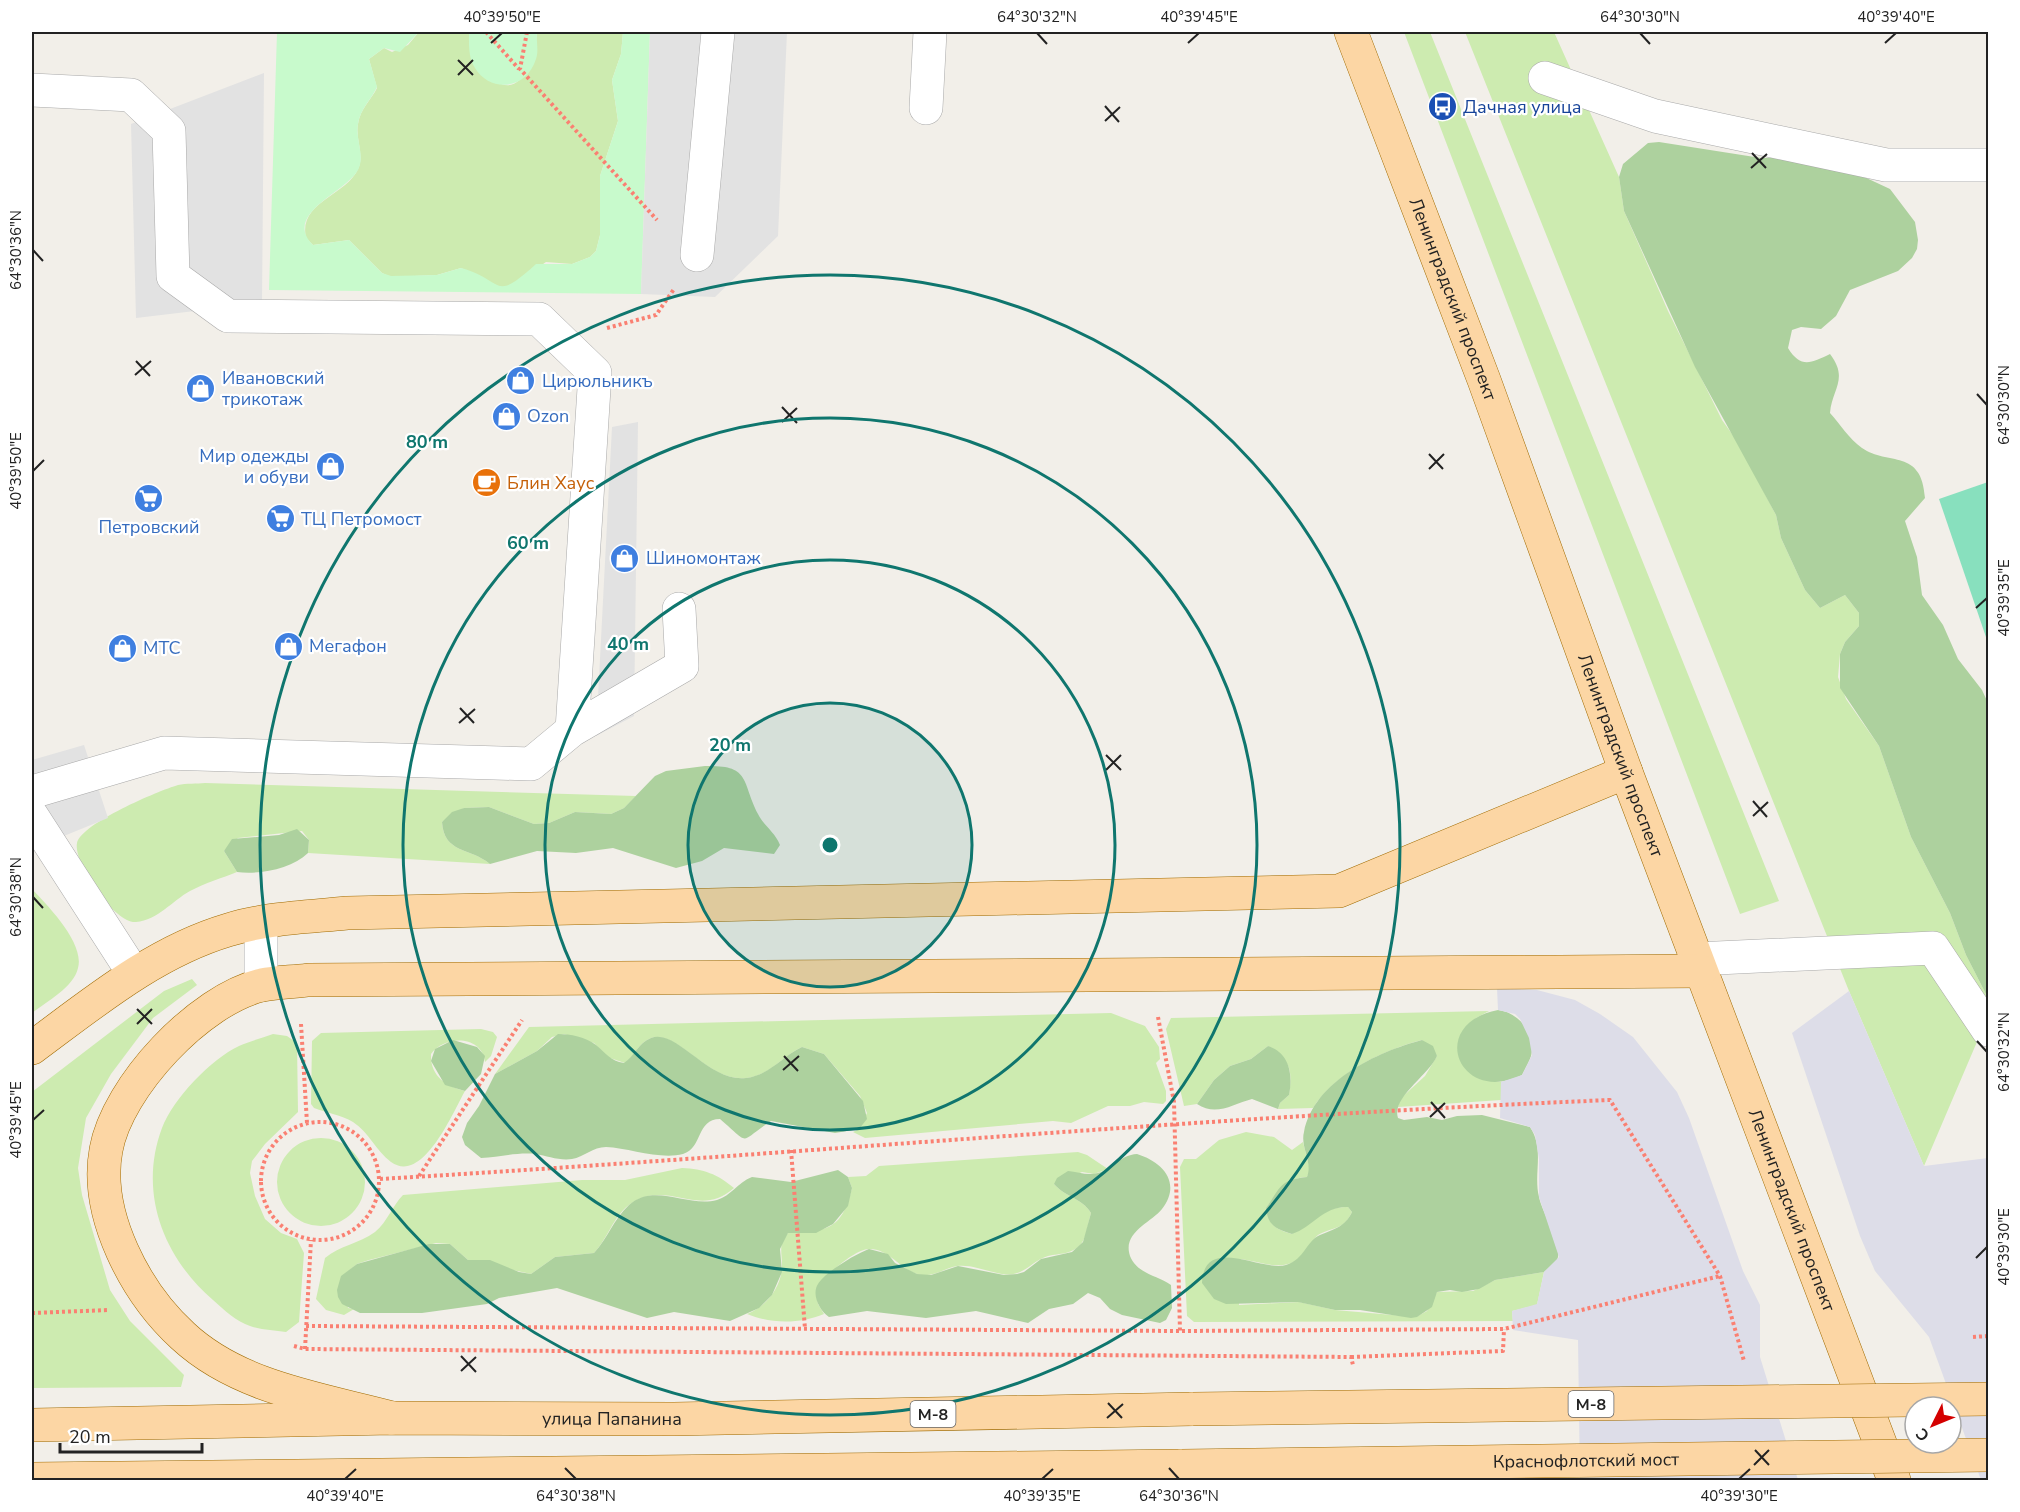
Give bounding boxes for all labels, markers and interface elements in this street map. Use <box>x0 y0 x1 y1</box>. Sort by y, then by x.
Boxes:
text: 40°39'50"E <box>463 7 541 27</box>
text: 64°30'32"N <box>997 7 1077 27</box>
text: 40°39'45"E <box>1160 7 1238 27</box>
text: 64°30'30"N <box>1600 7 1680 27</box>
text: 40°39'40"E <box>1857 7 1935 27</box>
bus stop icon: Дачная улица <box>1426 91 1458 123</box>
place label: Дачная улица <box>1463 95 1581 119</box>
street label: Ленинградский проспект <box>1404 194 1502 404</box>
text: 64°30'36"N <box>6 210 26 290</box>
shop icon: Цирюльникъ <box>505 365 537 397</box>
text: 64°30'30"N <box>1994 365 2014 445</box>
place label: Ивановский трикотаж <box>222 366 324 411</box>
place label: Цирюльникъ <box>542 369 653 393</box>
shop icon: Ивановский трикотаж <box>185 372 217 404</box>
shop icon: Ozon <box>490 400 522 432</box>
place label: Ozon <box>527 404 569 428</box>
text: 80 m <box>406 430 448 454</box>
text: 40°39'50"E <box>6 432 26 510</box>
place label: Мир одежды и обуви <box>199 444 309 489</box>
shop icon: Мир одежды и обуви <box>314 450 346 482</box>
cafe icon: Блин Хаус <box>470 467 502 499</box>
place label: Блин Хаус <box>507 471 595 495</box>
supermarket icon: Петровский <box>133 482 165 514</box>
supermarket icon: ТЦ Петромост <box>264 503 296 535</box>
place label: ТЦ Петромост <box>301 507 421 531</box>
place label: Петровский <box>98 515 200 539</box>
text: 60 m <box>507 531 549 555</box>
shop icon: Шиномонтаж <box>609 542 641 574</box>
place label: Шиномонтаж <box>646 546 762 570</box>
text: 40°39'35"E <box>1994 559 2014 637</box>
shop icon: Мегафон <box>272 630 304 662</box>
shop icon: МТС <box>106 632 138 664</box>
text: 40 m <box>607 632 649 656</box>
place label: Мегафон <box>309 634 387 658</box>
place label: МТС <box>143 636 181 660</box>
street label: Ленинградский проспект <box>1572 650 1669 860</box>
text: 20 m <box>709 733 751 757</box>
centre of rings <box>820 835 840 855</box>
text: 64°30'38"N <box>6 857 26 937</box>
text: 64°30'32"N <box>1994 1012 2014 1092</box>
text: 40°39'45"E <box>6 1081 26 1159</box>
street label: Ленинградский проспект <box>1743 1105 1841 1315</box>
text: 40°39'30"E <box>1994 1208 2014 1286</box>
road number: М-8 <box>1568 1391 1614 1417</box>
north arrow <box>1903 1395 1963 1455</box>
road number: М-8 <box>910 1401 956 1427</box>
street label: улица Папанина <box>542 1407 682 1431</box>
scale bar <box>60 1416 202 1454</box>
text: С <box>1911 1423 1935 1446</box>
text: 20 m <box>69 1425 111 1449</box>
street label: Краснофлотский мост <box>1493 1447 1679 1474</box>
text: 40°39'40"E <box>306 1486 384 1506</box>
text: 64°30'38"N <box>536 1486 616 1506</box>
text: 40°39'35"E <box>1003 1486 1081 1506</box>
text: 64°30'36"N <box>1139 1486 1219 1506</box>
text: 40°39'30"E <box>1700 1486 1778 1506</box>

